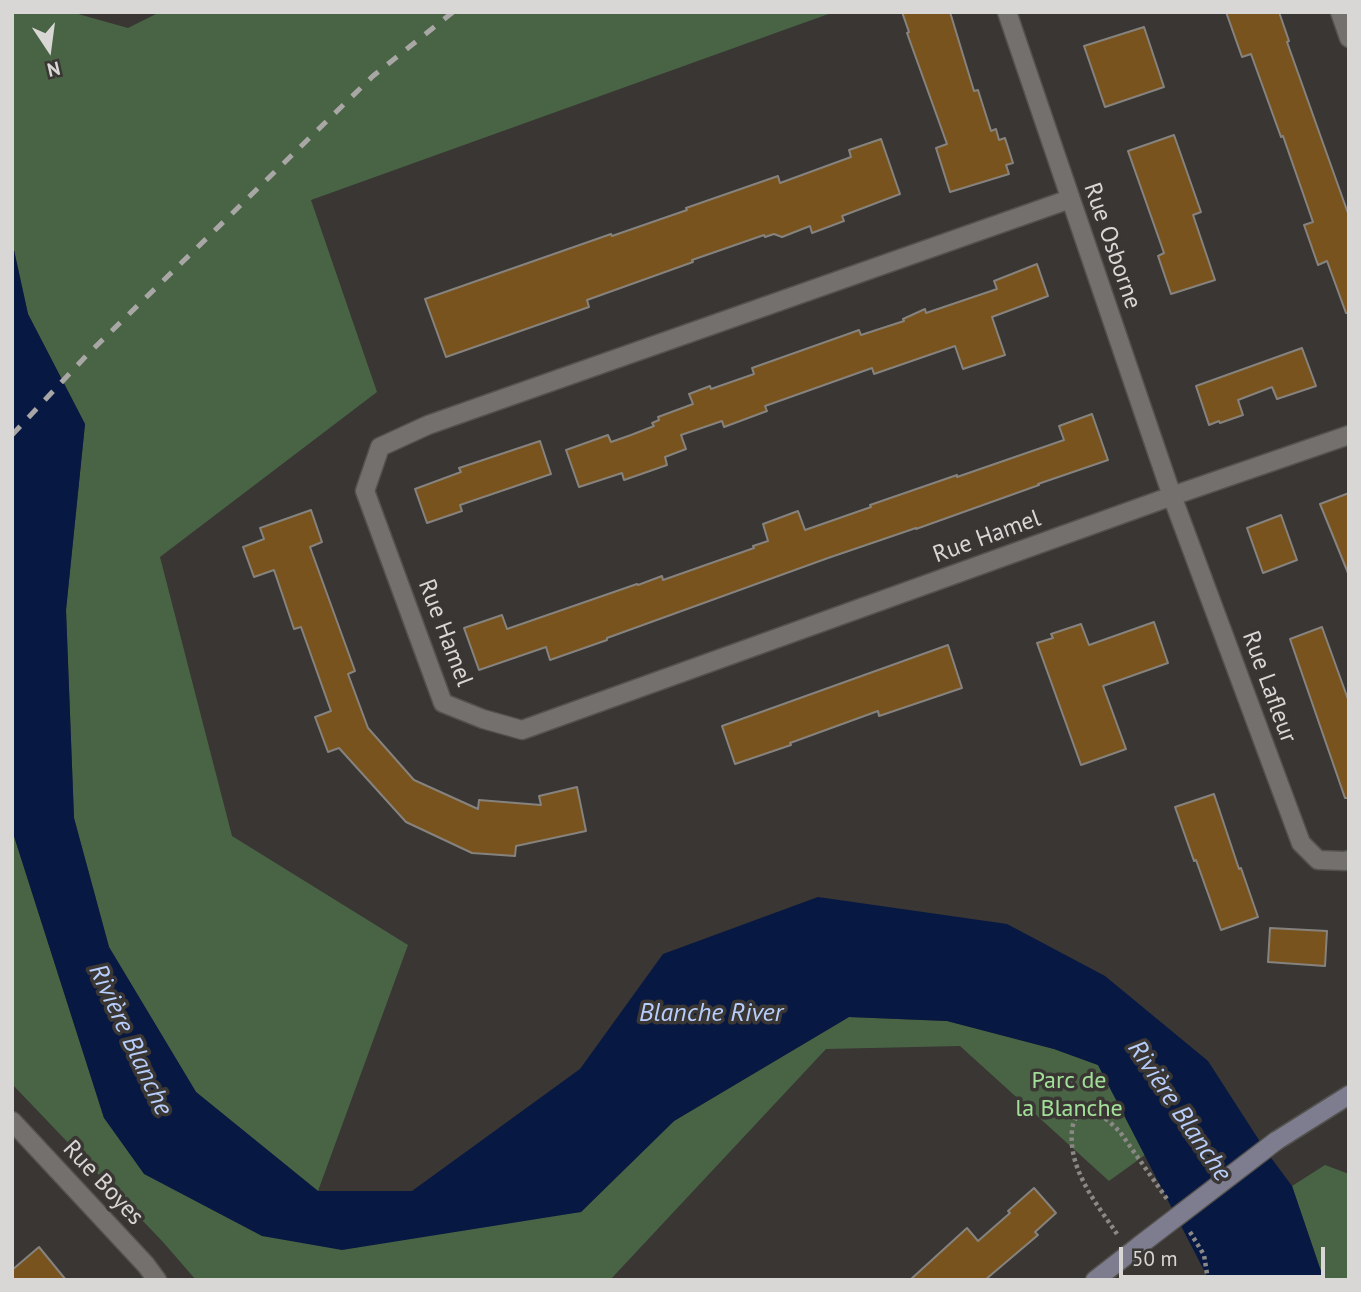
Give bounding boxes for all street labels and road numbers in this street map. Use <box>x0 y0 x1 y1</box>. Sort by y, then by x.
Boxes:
street label: Rue Osborne <box>1077 179 1147 313</box>
street label: Rue Hamel <box>929 504 1045 570</box>
street label: Rue Hamel <box>411 575 479 691</box>
street label: Rue Lafleur <box>1236 627 1302 747</box>
street label: Rue Boyes <box>57 1135 149 1231</box>

